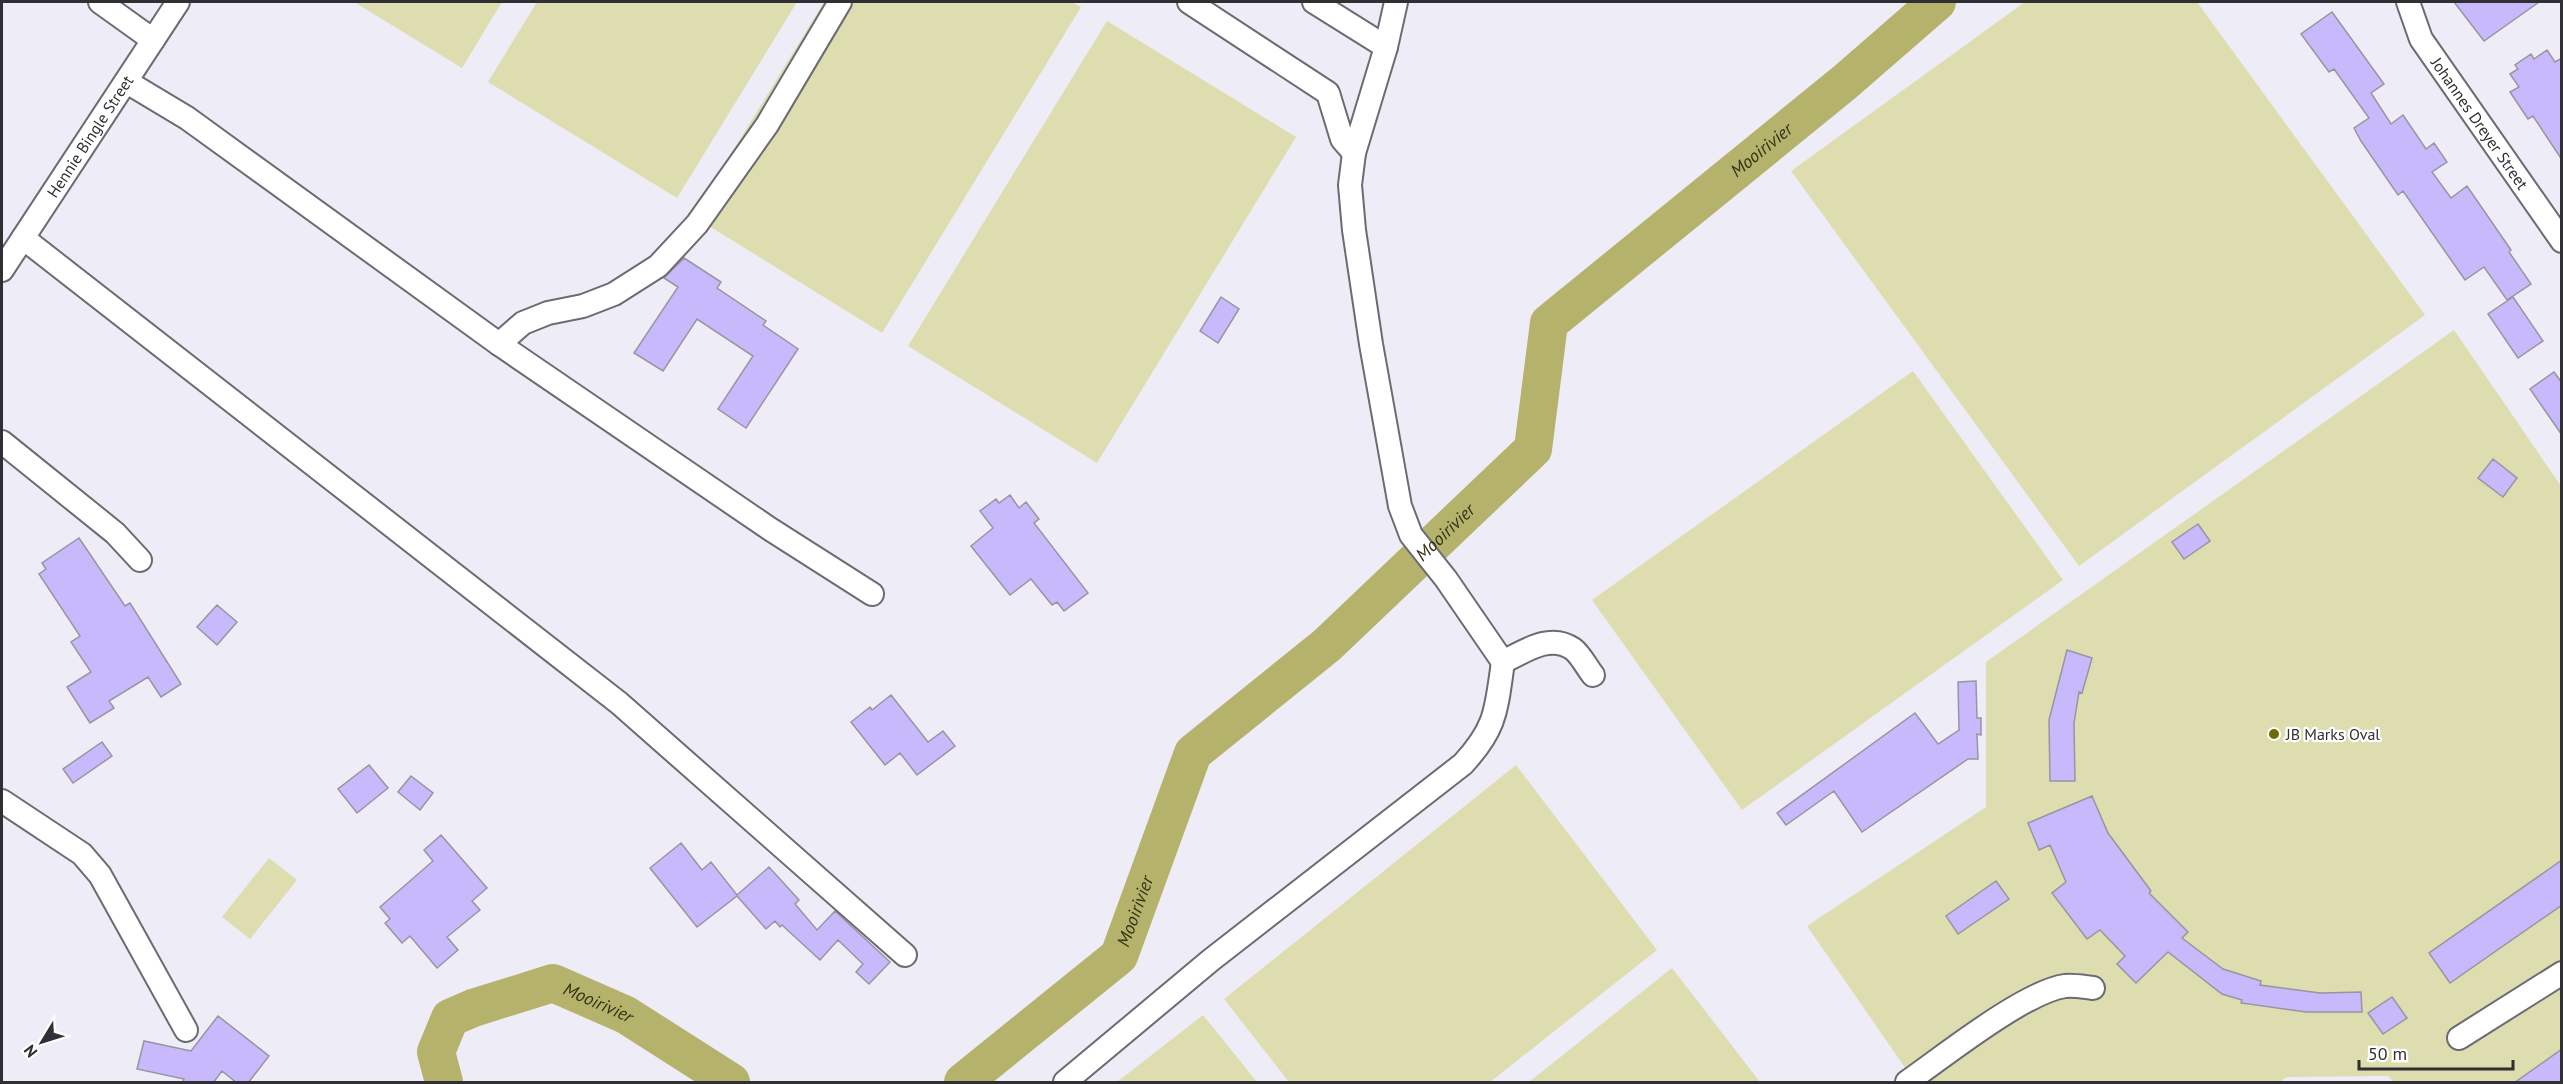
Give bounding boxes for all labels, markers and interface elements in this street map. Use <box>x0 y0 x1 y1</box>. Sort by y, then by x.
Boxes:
street label: Johannes Dreyer Street <box>2426 53 2533 194</box>
street label: Hennie Bingle Street <box>42 71 138 201</box>
water label: Mooirivier <box>1725 117 1798 182</box>
water label: Mooirivier <box>1410 498 1480 566</box>
place label: JB Marks Oval <box>2285 724 2380 744</box>
marker: JB Marks Oval <box>2267 727 2281 741</box>
water label: Mooirivier <box>1111 872 1159 950</box>
water label: Mooirivier <box>560 977 639 1028</box>
north arrow <box>12 1012 72 1072</box>
scale bar <box>2359 1033 2514 1071</box>
text: N <box>19 1041 41 1062</box>
text: 50 m <box>2368 1042 2407 1065</box>

